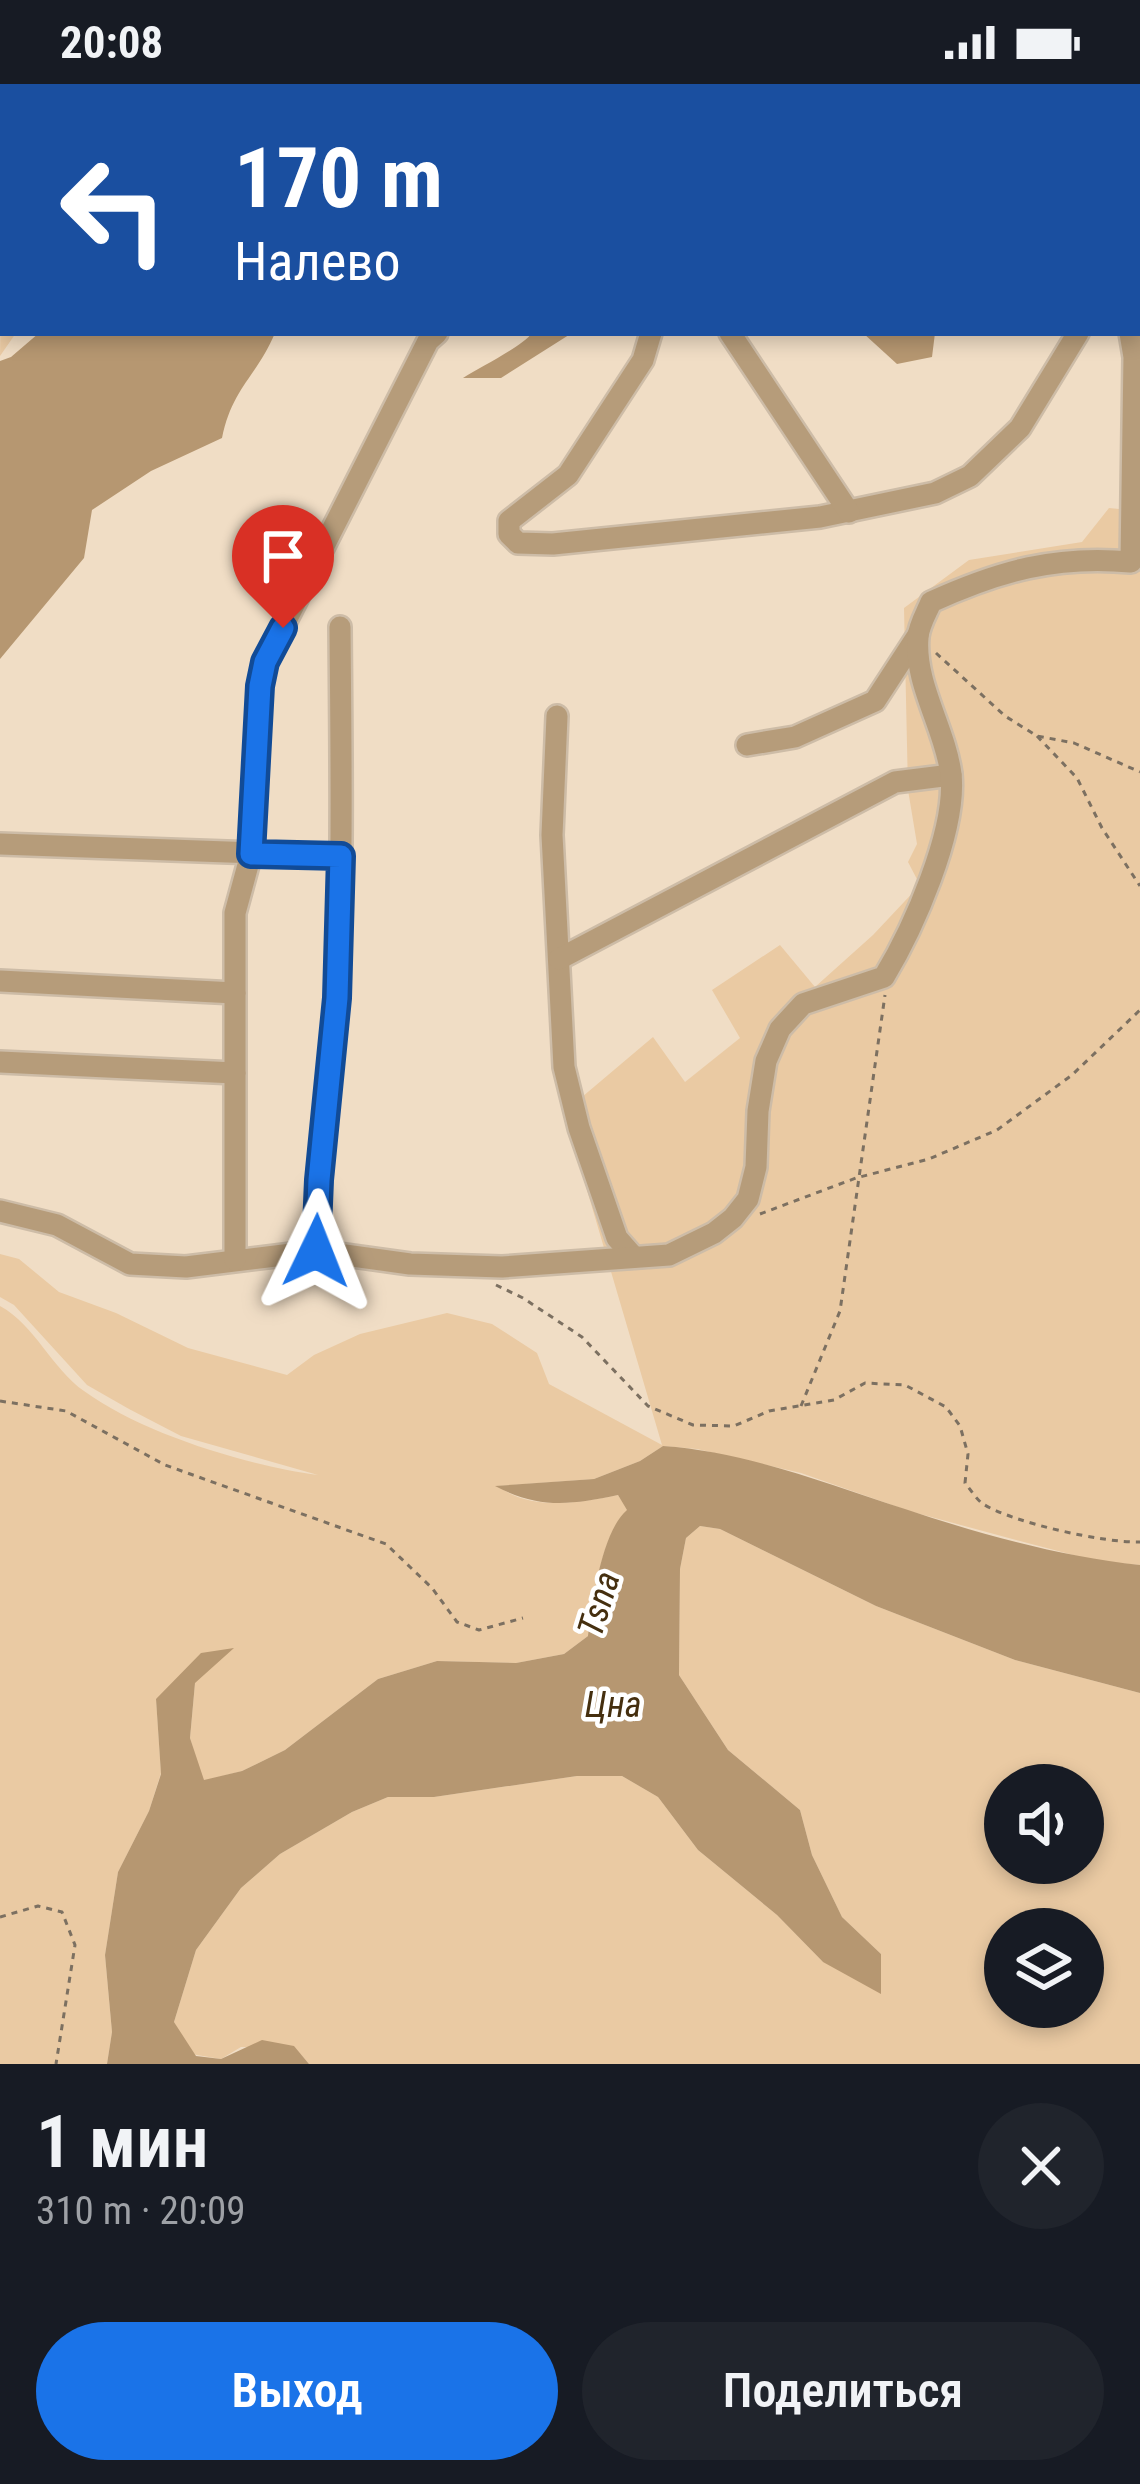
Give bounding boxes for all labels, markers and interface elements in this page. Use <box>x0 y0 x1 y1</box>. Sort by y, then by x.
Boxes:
text: 20:08 <box>60 16 163 69</box>
text: 170 m <box>234 129 443 228</box>
icon: left <box>36 132 192 288</box>
text: Налево <box>234 230 401 293</box>
pin <box>232 505 334 628</box>
icon: arrive <box>250 523 316 589</box>
position arrow <box>253 1188 379 1314</box>
water label: Tsna <box>569 1566 629 1642</box>
water label: Цна <box>585 1684 641 1726</box>
map controls <box>984 1764 1104 2028</box>
button: sound <box>984 1764 1104 1884</box>
button: layers <box>984 1908 1104 2028</box>
text: 1 мин <box>36 2100 209 2185</box>
button: close <box>978 2103 1104 2229</box>
text: 310 m · 20:09 <box>36 2188 246 2234</box>
button: Выход <box>36 2322 558 2460</box>
button: Поделиться <box>582 2322 1104 2460</box>

